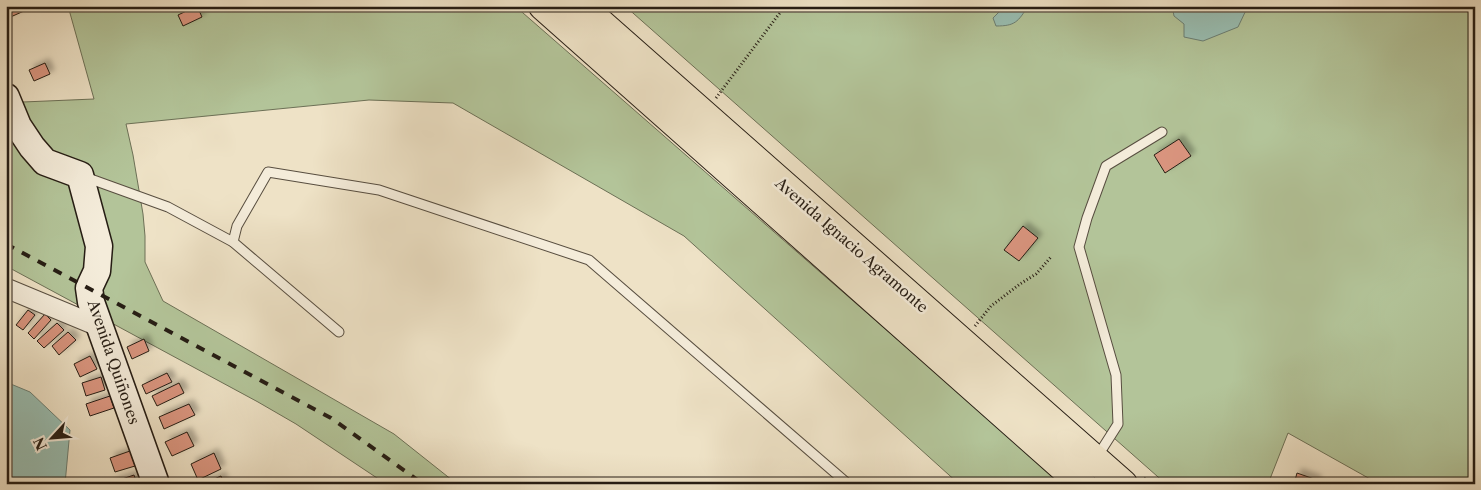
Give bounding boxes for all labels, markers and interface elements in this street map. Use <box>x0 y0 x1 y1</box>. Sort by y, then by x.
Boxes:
street label: Avenida Ignacio Agramonte <box>771 173 932 317</box>
street label: Avenida Quiñones <box>84 296 144 427</box>
north arrow <box>28 412 78 462</box>
text: N <box>30 434 51 453</box>

